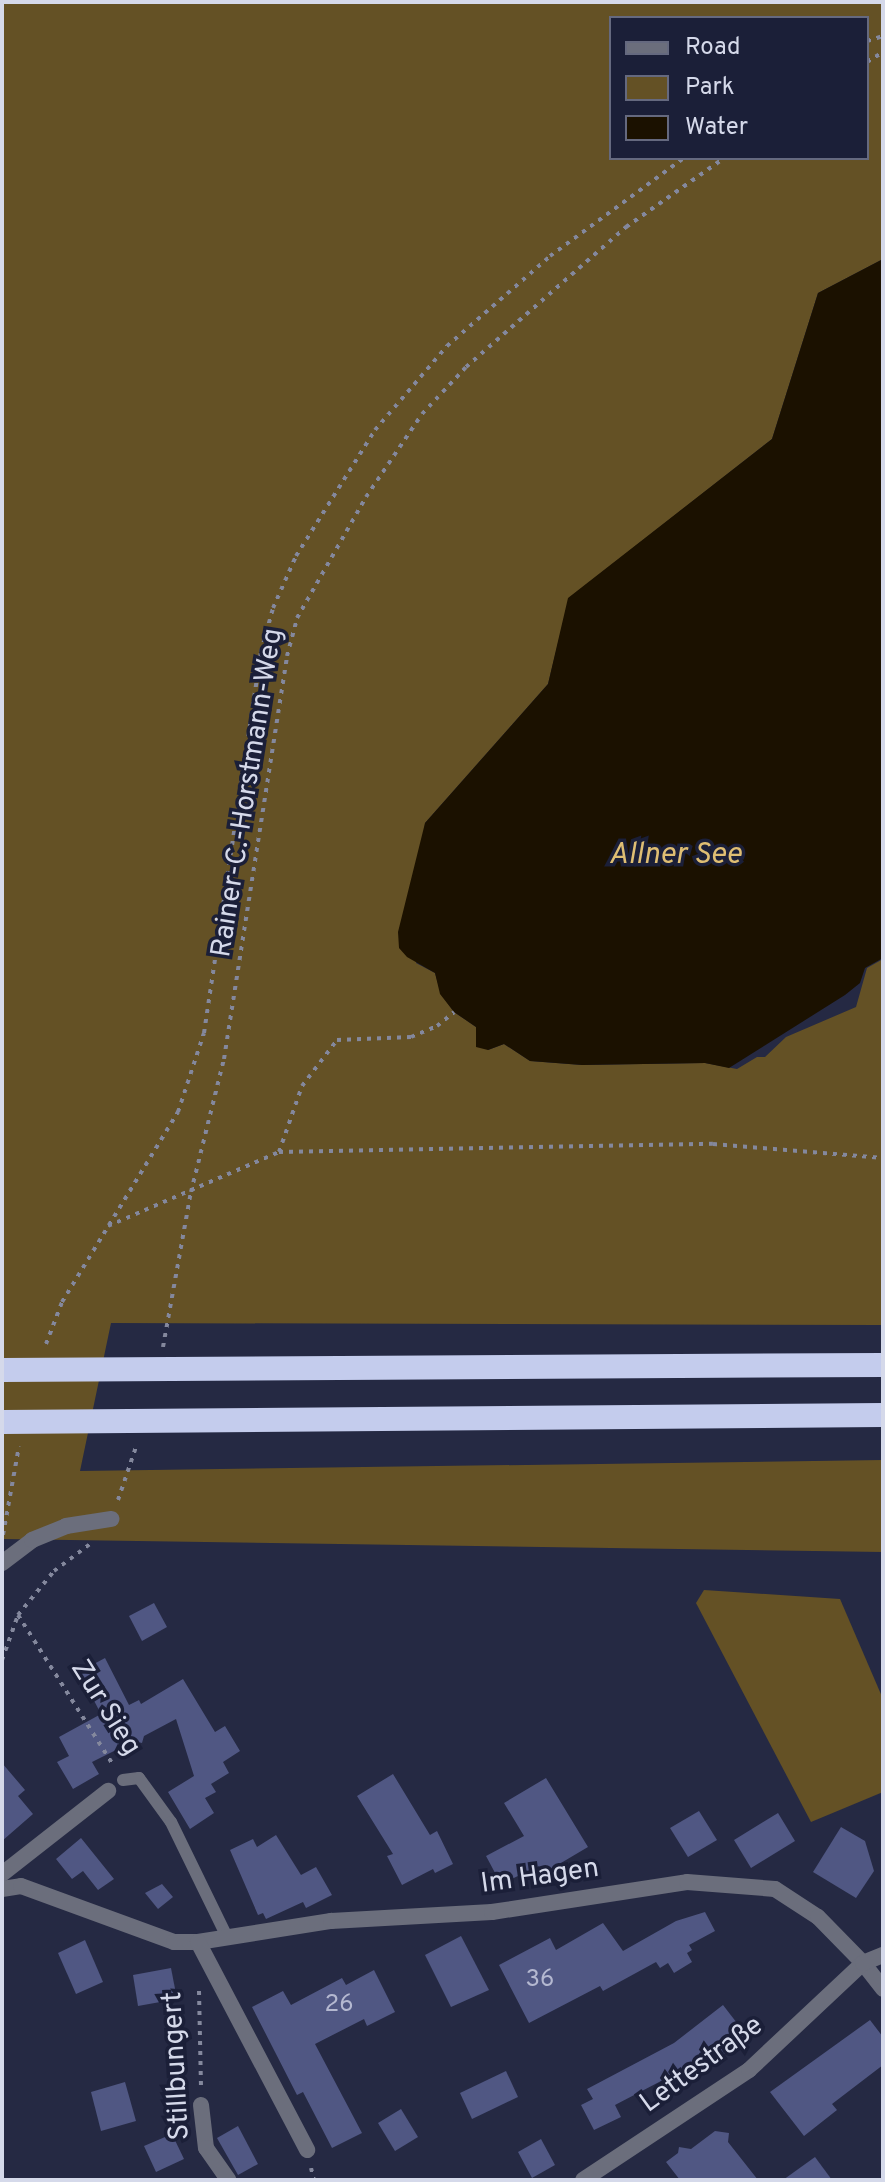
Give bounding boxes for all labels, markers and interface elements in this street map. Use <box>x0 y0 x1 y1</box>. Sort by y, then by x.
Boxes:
legend <box>609 16 869 160</box>
text: Road <box>685 33 741 63</box>
text: Park <box>685 73 735 103</box>
text: Water <box>685 113 748 143</box>
street label: Rainer-C.-Horstmann-Weg <box>205 626 291 960</box>
water label: Allner See <box>608 838 742 874</box>
street label: Zur Sieg <box>62 1654 148 1762</box>
street label: Im Hagen <box>479 1852 601 1902</box>
house number: 36 <box>526 1967 554 1995</box>
street label: Stillbungert <box>156 1991 198 2141</box>
house number: 26 <box>324 1992 354 2020</box>
street label: Lettestraße <box>634 2009 770 2121</box>

